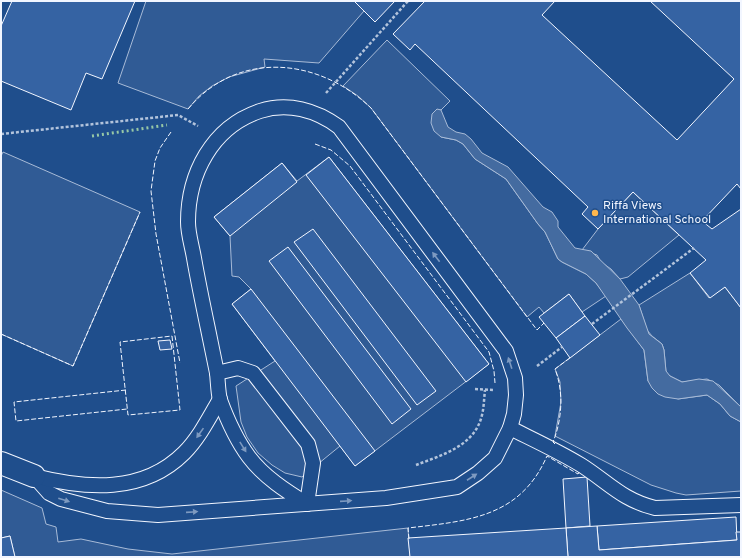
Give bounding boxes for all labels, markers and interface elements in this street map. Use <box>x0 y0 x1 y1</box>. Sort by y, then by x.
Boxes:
place label: Riffa Views International School <box>603 198 711 228</box>
marker: Riffa Views International School <box>590 208 600 218</box>
one-way arrow <box>432 251 440 262</box>
one-way arrow <box>507 356 513 368</box>
one-way arrow <box>196 428 204 438</box>
one-way arrow <box>239 441 246 453</box>
one-way arrow <box>467 473 478 481</box>
one-way arrow <box>59 497 71 503</box>
one-way arrow <box>340 497 352 504</box>
one-way arrow <box>186 509 198 516</box>

